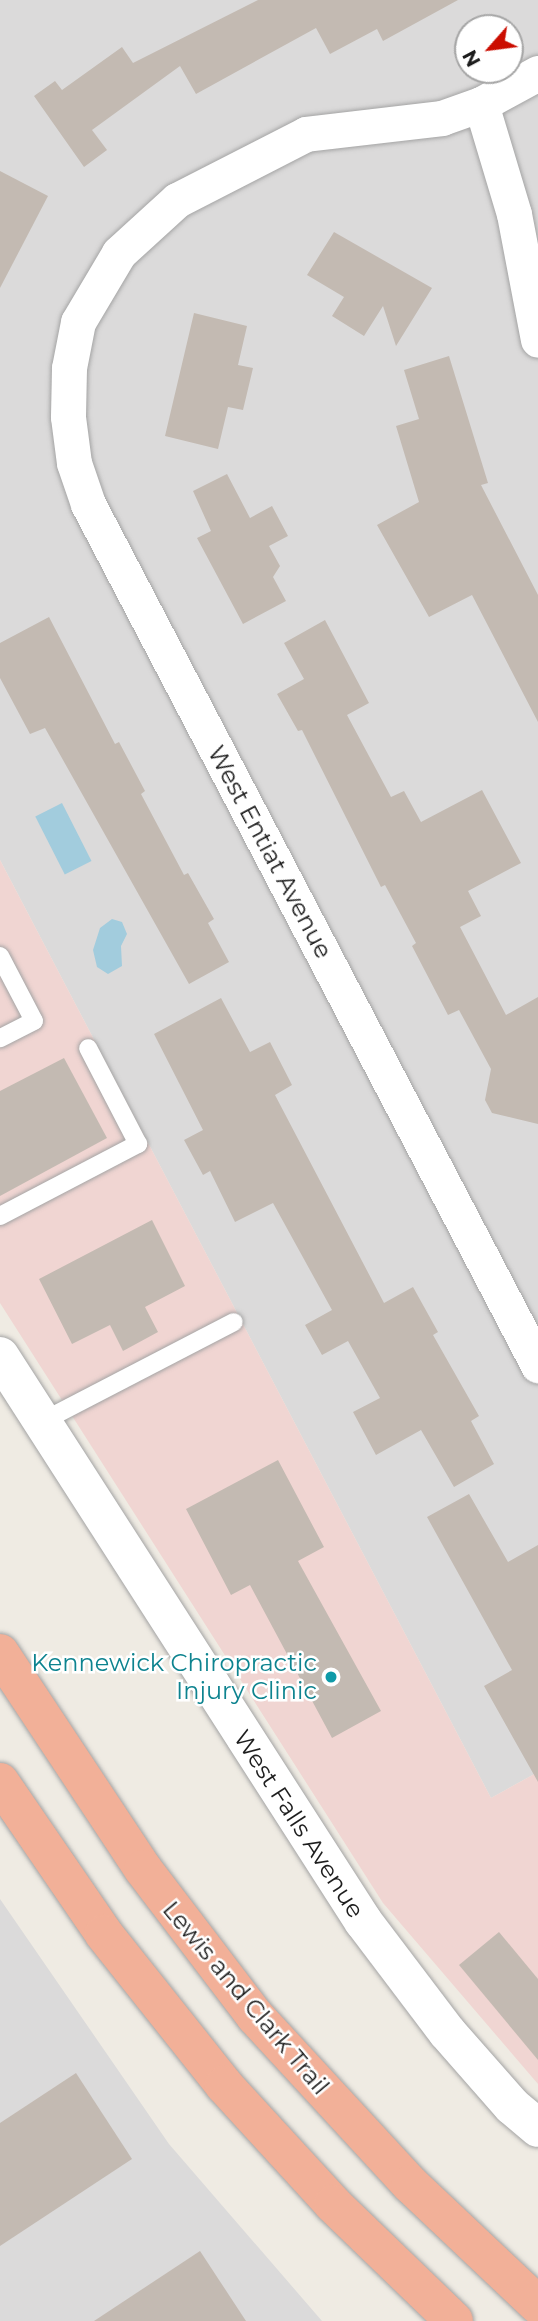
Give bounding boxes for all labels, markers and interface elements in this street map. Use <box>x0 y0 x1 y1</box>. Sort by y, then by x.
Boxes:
north arrow <box>454 14 524 84</box>
text: N <box>458 46 486 70</box>
street label: West Entiat Avenue <box>202 741 338 963</box>
place label: Kennewick Chiropractic Injury Clinic <box>31 1649 317 1705</box>
marker: Kennewick Chiropractic Injury Clinic <box>323 1669 339 1685</box>
street label: West Falls Avenue <box>228 1725 370 1923</box>
street label: Lewis and Clark Trail <box>157 1895 335 2101</box>

